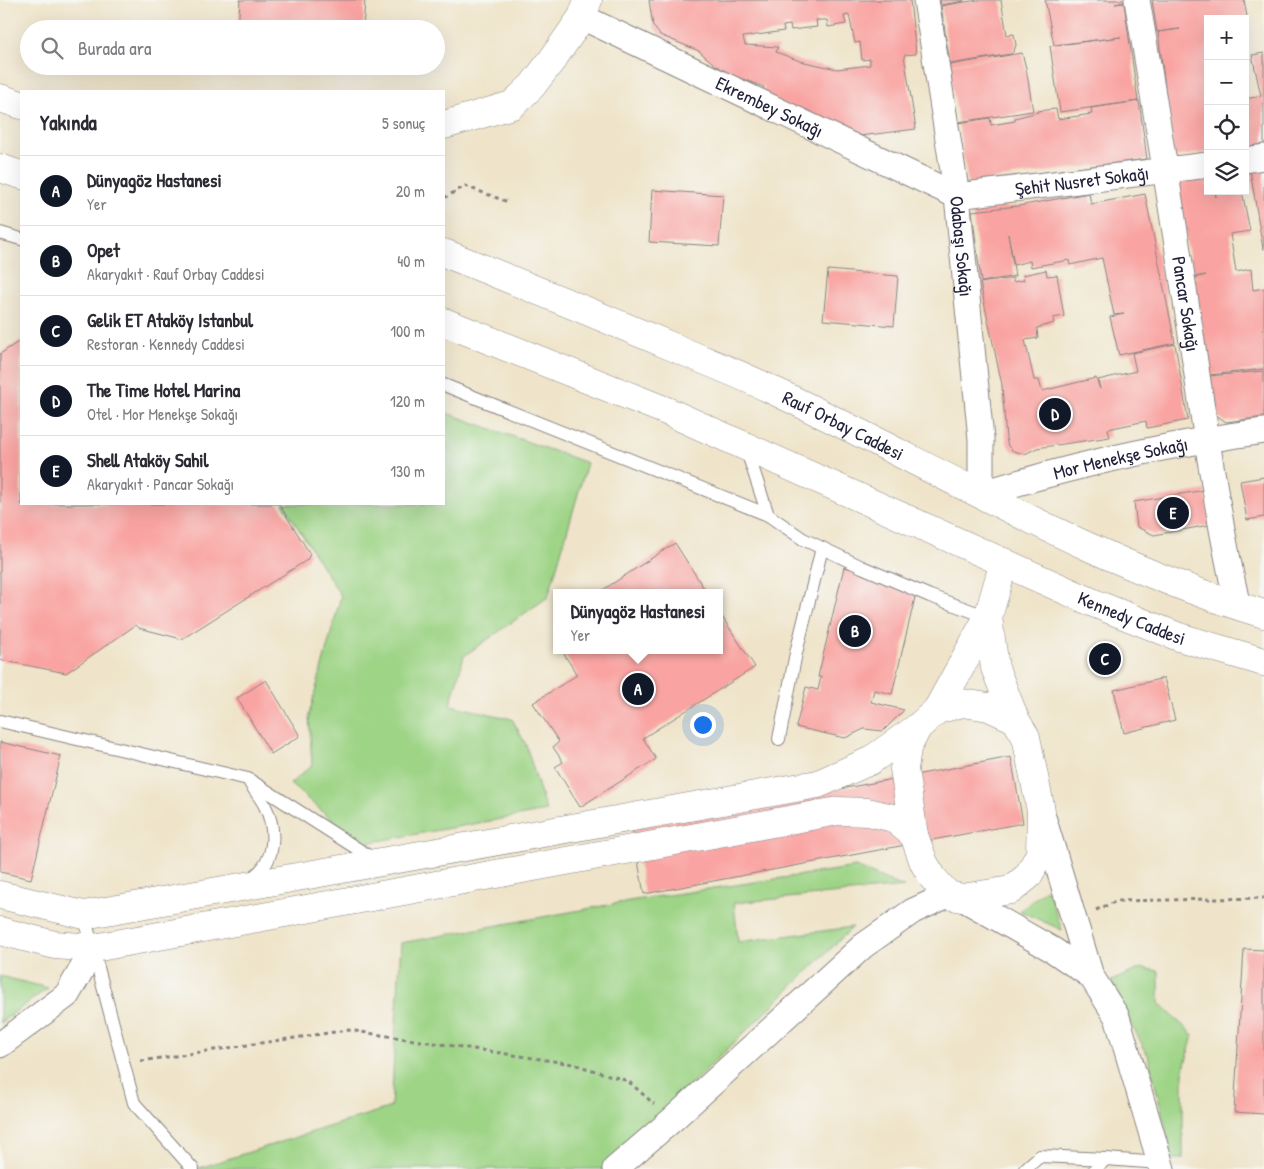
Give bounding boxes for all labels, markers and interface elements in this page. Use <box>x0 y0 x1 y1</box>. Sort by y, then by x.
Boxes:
map controls <box>1204 15 1249 195</box>
button: + <box>1204 15 1249 60</box>
search box <box>20 20 445 75</box>
icon: search <box>38 34 66 62</box>
text: Burada ara <box>78 35 151 61</box>
button: − <box>1204 60 1249 105</box>
street label: Ekrembey Sokağı <box>712 70 828 143</box>
button: locate <box>1204 105 1249 150</box>
text: Yakında <box>40 108 97 137</box>
text: 5 sonuç <box>382 112 425 134</box>
button: layers <box>1204 150 1249 195</box>
street label: Şehit Nusret Sokağı <box>1014 159 1151 202</box>
text: Dünyagöz Hastanesi <box>87 167 222 193</box>
text: A <box>52 180 60 202</box>
text: 20 m <box>396 180 425 202</box>
text: Yer <box>87 193 107 215</box>
street label: Odabaşı Sokağı <box>944 195 980 298</box>
text: Opet <box>87 237 120 263</box>
text: B <box>52 250 60 272</box>
text: 40 m <box>397 250 425 272</box>
street label: Pancar Sokağı <box>1166 254 1206 353</box>
text: Akaryakıt · Rauf Orbay Caddesi <box>87 263 265 285</box>
text: Gelik ET Ataköy Istanbul <box>87 307 253 333</box>
text: C <box>52 320 60 342</box>
text: 100 m <box>390 320 425 342</box>
text: Restoran · Kennedy Caddesi <box>87 333 245 355</box>
text: The Time Hotel Marina <box>87 377 240 403</box>
street label: Rauf Orbay Caddesi <box>778 384 908 466</box>
text: D <box>52 390 60 412</box>
text: 120 m <box>390 390 425 412</box>
pin: D <box>1039 395 1071 433</box>
text: Otel · Mor Menekşe Sokağı <box>87 403 238 425</box>
street label: Mor Menekşe Sokağı <box>1050 430 1190 486</box>
text: Shell Ataköy Sahil <box>87 447 209 473</box>
text: E <box>52 460 60 482</box>
text: 130 m <box>390 460 425 482</box>
text: Akaryakıt · Pancar Sokağı <box>87 473 234 495</box>
pin: E <box>1157 494 1189 532</box>
street label: Kennedy Caddesi <box>1074 585 1189 651</box>
popup <box>553 589 723 654</box>
text: Dünyagöz Hastanesi <box>571 598 705 624</box>
pin: B <box>839 612 871 650</box>
text: Yer <box>571 624 590 646</box>
pin: C <box>1089 640 1121 678</box>
pin: A <box>622 670 654 708</box>
your location <box>690 712 716 738</box>

